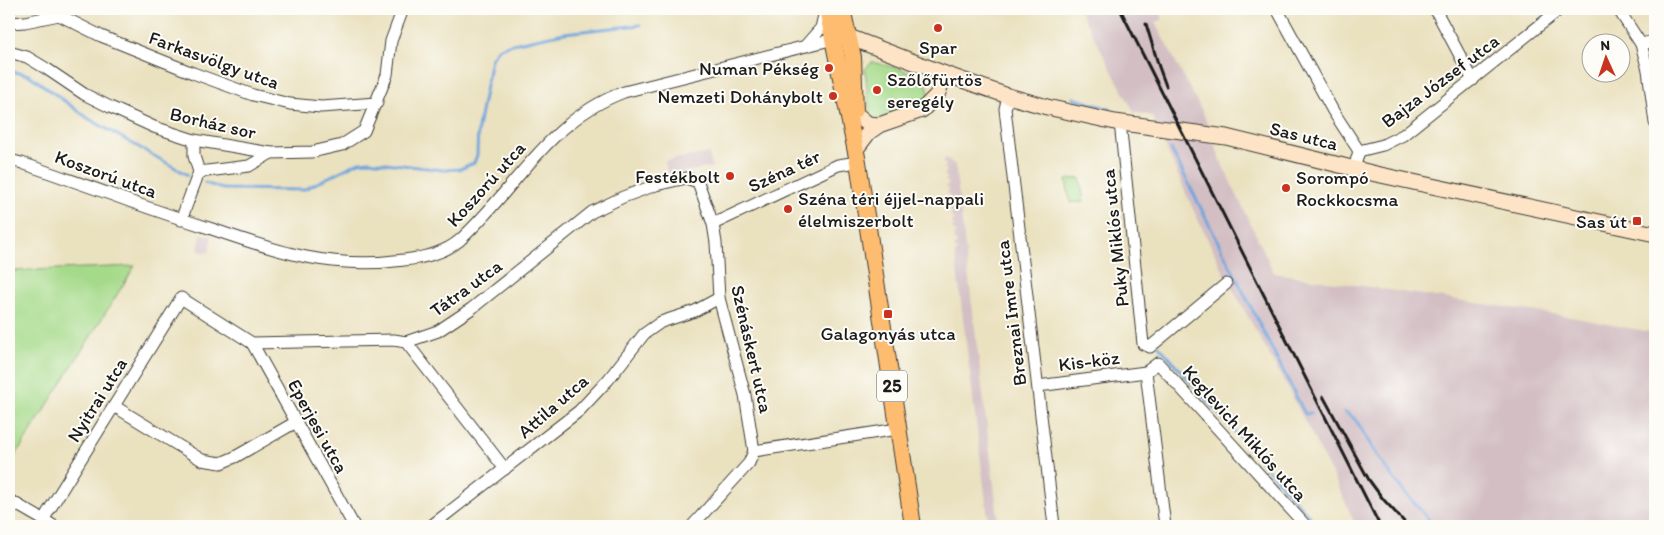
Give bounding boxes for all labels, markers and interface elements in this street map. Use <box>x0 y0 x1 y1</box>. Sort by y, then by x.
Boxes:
marker: Spar <box>932 22 944 34</box>
street label: Farkasvölgy utca <box>146 26 282 94</box>
street label: Bajza József utca <box>1377 29 1503 133</box>
north arrow <box>1582 32 1632 82</box>
place label: Spar <box>919 36 958 59</box>
text: N <box>1600 37 1611 54</box>
place label: Numan Pékség <box>699 57 819 80</box>
marker: Numan Pékség <box>823 62 835 74</box>
place label: Szőlőfürtös seregély <box>887 68 982 113</box>
marker: Szőlőfürtös seregély <box>871 84 883 96</box>
place label: Nemzeti Dohánybolt <box>658 85 823 108</box>
marker: Nemzeti Dohánybolt <box>827 90 839 102</box>
street label: Borház sor <box>168 102 259 144</box>
street label: Sas utca <box>1267 116 1341 156</box>
street label: Koszorú utca <box>442 136 530 231</box>
street label: Széna tér <box>744 144 824 198</box>
street label: Koszorú utca <box>52 145 160 203</box>
place label: Festékbolt <box>635 165 720 188</box>
place label: Sorompó Rockkocsma <box>1296 166 1399 211</box>
street label: Puky Miklós utca <box>1096 168 1134 308</box>
marker: Festékbolt <box>724 170 736 182</box>
marker: Sorompó Rockkocsma <box>1280 182 1292 194</box>
place label: Széna téri éjjel-nappali élelmiszerbolt <box>798 187 984 232</box>
marker: Széna téri éjjel-nappali élelmiszerbolt <box>782 203 794 215</box>
place label: Sas út <box>1576 210 1627 233</box>
marker: Sas út <box>1631 215 1643 227</box>
street label: Breznai Imre utca <box>991 239 1031 387</box>
street label: Tátra utca <box>426 254 507 322</box>
street label: Szénáskert utca <box>726 283 778 415</box>
marker: Galagonyás utca <box>882 308 894 320</box>
place label: Galagonyás utca <box>820 322 956 345</box>
street label: Kis-köz <box>1057 346 1121 376</box>
street label: Nyitrai utca <box>62 353 132 447</box>
street label: Keglevich Miklós utca <box>1178 360 1312 506</box>
street label: Attila utca <box>513 369 593 443</box>
road number: 25 <box>877 371 907 402</box>
street label: Eperjesi utca <box>283 375 353 477</box>

